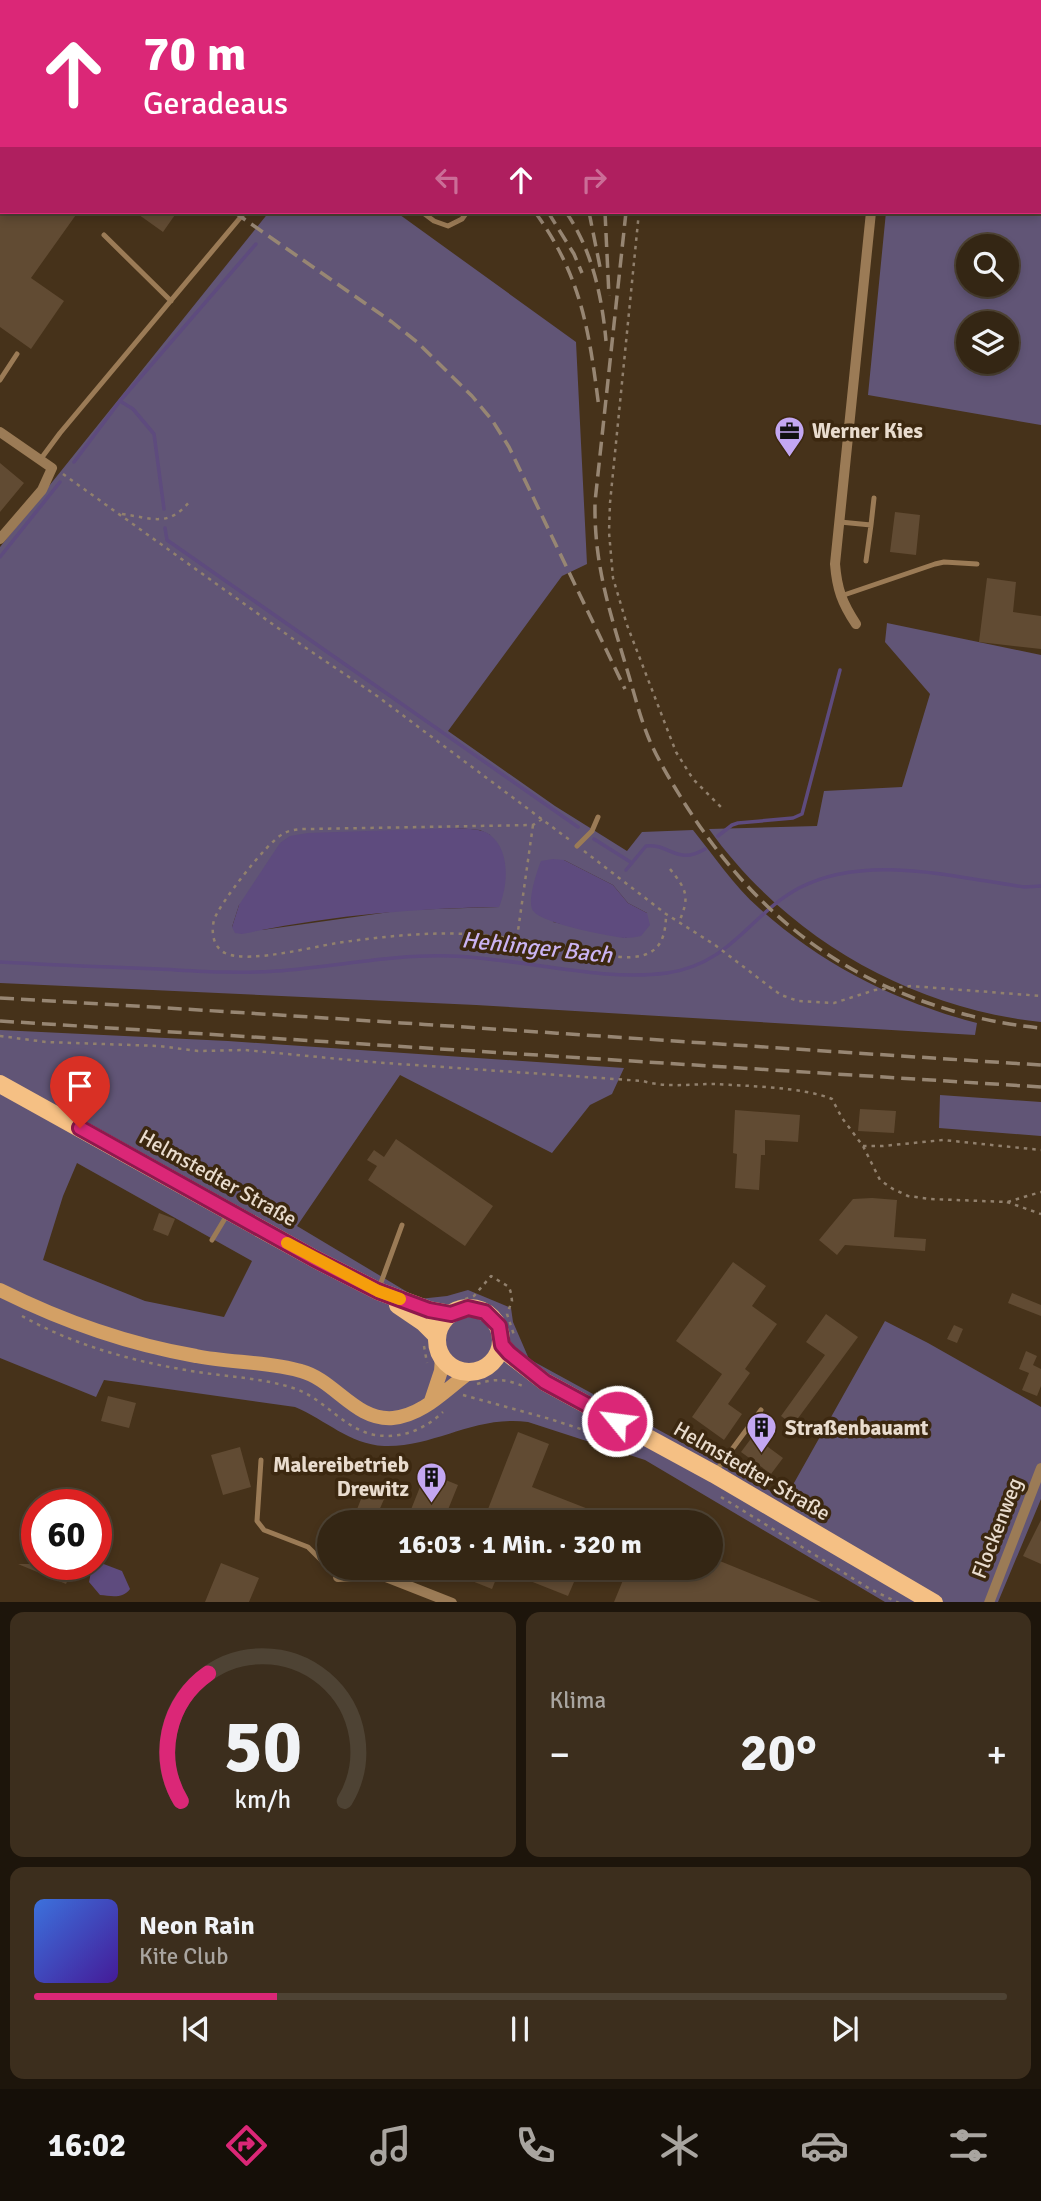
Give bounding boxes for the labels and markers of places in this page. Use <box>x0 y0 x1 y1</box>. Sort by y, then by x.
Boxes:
office icon: Werner Kies <box>772 414 806 458</box>
place label: Werner Kies <box>812 418 923 444</box>
pin <box>50 1056 110 1128</box>
building icon: Straßenbauamt <box>745 1411 779 1455</box>
place label: Straßenbauamt <box>785 1415 928 1441</box>
place label: Malereibetrieb Drewitz <box>273 1452 409 1502</box>
building icon: Malereibetrieb Drewitz <box>415 1460 449 1504</box>

